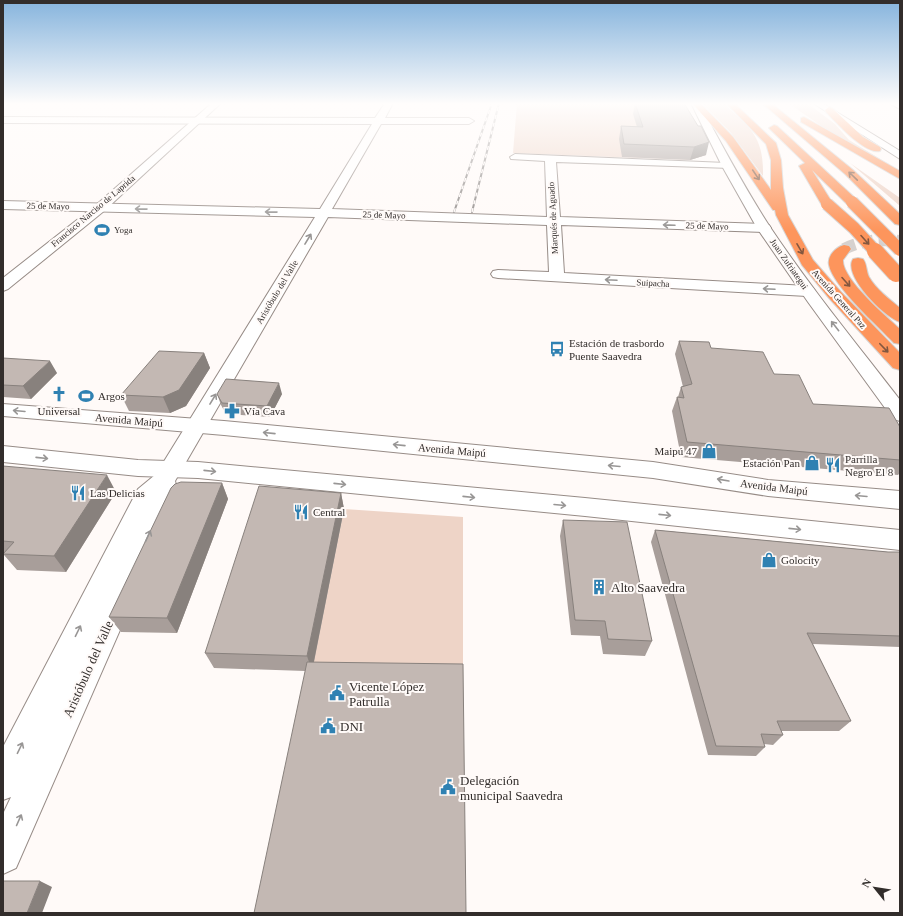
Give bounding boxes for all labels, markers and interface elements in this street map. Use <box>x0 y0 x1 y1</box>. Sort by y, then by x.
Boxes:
one-way arrow <box>752 170 760 181</box>
one-way arrow <box>848 172 858 181</box>
street label: Francisco Narciso de Laprida <box>49 173 137 249</box>
street label: Marqués de Aguado <box>546 181 560 254</box>
street label: 25 de Mayo <box>26 201 70 211</box>
one-way arrow <box>135 205 148 213</box>
one-way arrow <box>265 208 278 216</box>
street label: 25 de Mayo <box>362 209 406 221</box>
street label: 25 de Mayo <box>685 220 729 232</box>
sports icon: Yoga <box>93 221 111 239</box>
one-way arrow <box>663 221 676 228</box>
place label: Yoga <box>114 225 133 235</box>
one-way arrow <box>305 233 313 245</box>
one-way arrow <box>860 235 870 245</box>
street label: Juan Zufriategui <box>768 237 810 292</box>
one-way arrow <box>797 243 804 255</box>
street label: Aristóbulo del Valle <box>254 258 300 326</box>
street label: Avenida General Paz <box>810 267 868 331</box>
one-way arrow <box>605 277 618 284</box>
street label: Suipacha <box>636 277 670 289</box>
one-way arrow <box>842 277 851 288</box>
one-way arrow <box>763 285 776 292</box>
one-way arrow <box>831 321 840 332</box>
place label: Estación de trasbordo Puente Saavedra <box>569 337 665 362</box>
bus stop icon: Estación de trasbordo Puente Saavedra <box>548 340 566 358</box>
one-way arrow <box>879 343 889 353</box>
church icon: Universal <box>50 385 68 403</box>
sports icon: Argos <box>77 387 95 405</box>
place label: Argos <box>98 390 125 402</box>
one-way arrow <box>210 393 218 405</box>
pharmacy icon: Vía Cava <box>223 402 241 420</box>
place label: Universal <box>38 405 80 417</box>
place label: Vía Cava <box>244 405 285 417</box>
one-way arrow <box>13 408 26 415</box>
street label: Avenida Maipú <box>95 411 164 429</box>
one-way arrow <box>263 429 276 436</box>
one-way arrow <box>393 441 406 449</box>
street label: Avenida Maipú <box>418 441 487 459</box>
shop icon: Maipú 47 <box>700 442 718 460</box>
place label: Maipú 47 <box>655 445 697 457</box>
place label: Parrilla Negro El 8 <box>845 453 894 478</box>
one-way arrow <box>35 454 48 462</box>
shop icon: Estación Pan <box>803 454 821 472</box>
restaurant icon: Parrilla Negro El 8 <box>824 456 842 474</box>
place label: Estación Pan <box>743 457 800 469</box>
one-way arrow <box>608 462 621 469</box>
one-way arrow <box>203 468 216 475</box>
one-way arrow <box>717 476 730 484</box>
street label: Avenida Maipú <box>740 477 809 497</box>
one-way arrow <box>333 481 346 488</box>
restaurant icon: Las Delicias <box>69 484 87 502</box>
place label: Las Delicias <box>90 487 145 499</box>
one-way arrow <box>462 493 475 500</box>
one-way arrow <box>855 493 868 500</box>
one-way arrow <box>553 501 566 508</box>
restaurant icon: Central <box>292 503 310 521</box>
place label: Central <box>313 506 345 518</box>
one-way arrow <box>659 512 672 519</box>
one-way arrow <box>788 525 801 533</box>
one-way arrow <box>145 530 152 542</box>
shop icon: Golocity <box>760 551 778 569</box>
place label: Golocity <box>781 554 820 566</box>
building icon: Alto Saavedra <box>590 578 608 596</box>
place label: Alto Saavedra <box>611 580 685 595</box>
street label: Aristóbulo del Valle <box>60 618 116 720</box>
one-way arrow <box>75 626 82 638</box>
place label: Vicente López Patrulla <box>349 679 425 709</box>
public building icon: Vicente López Patrulla <box>328 684 346 702</box>
public building icon: DNI <box>319 717 337 735</box>
place label: DNI <box>340 719 363 734</box>
one-way arrow <box>17 742 24 754</box>
place label: Delegación municipal Saavedra <box>460 773 563 803</box>
public building icon: Delegación municipal Saavedra <box>439 778 457 796</box>
one-way arrow <box>16 814 23 826</box>
north arrow <box>855 868 895 908</box>
text: N <box>859 877 874 889</box>

